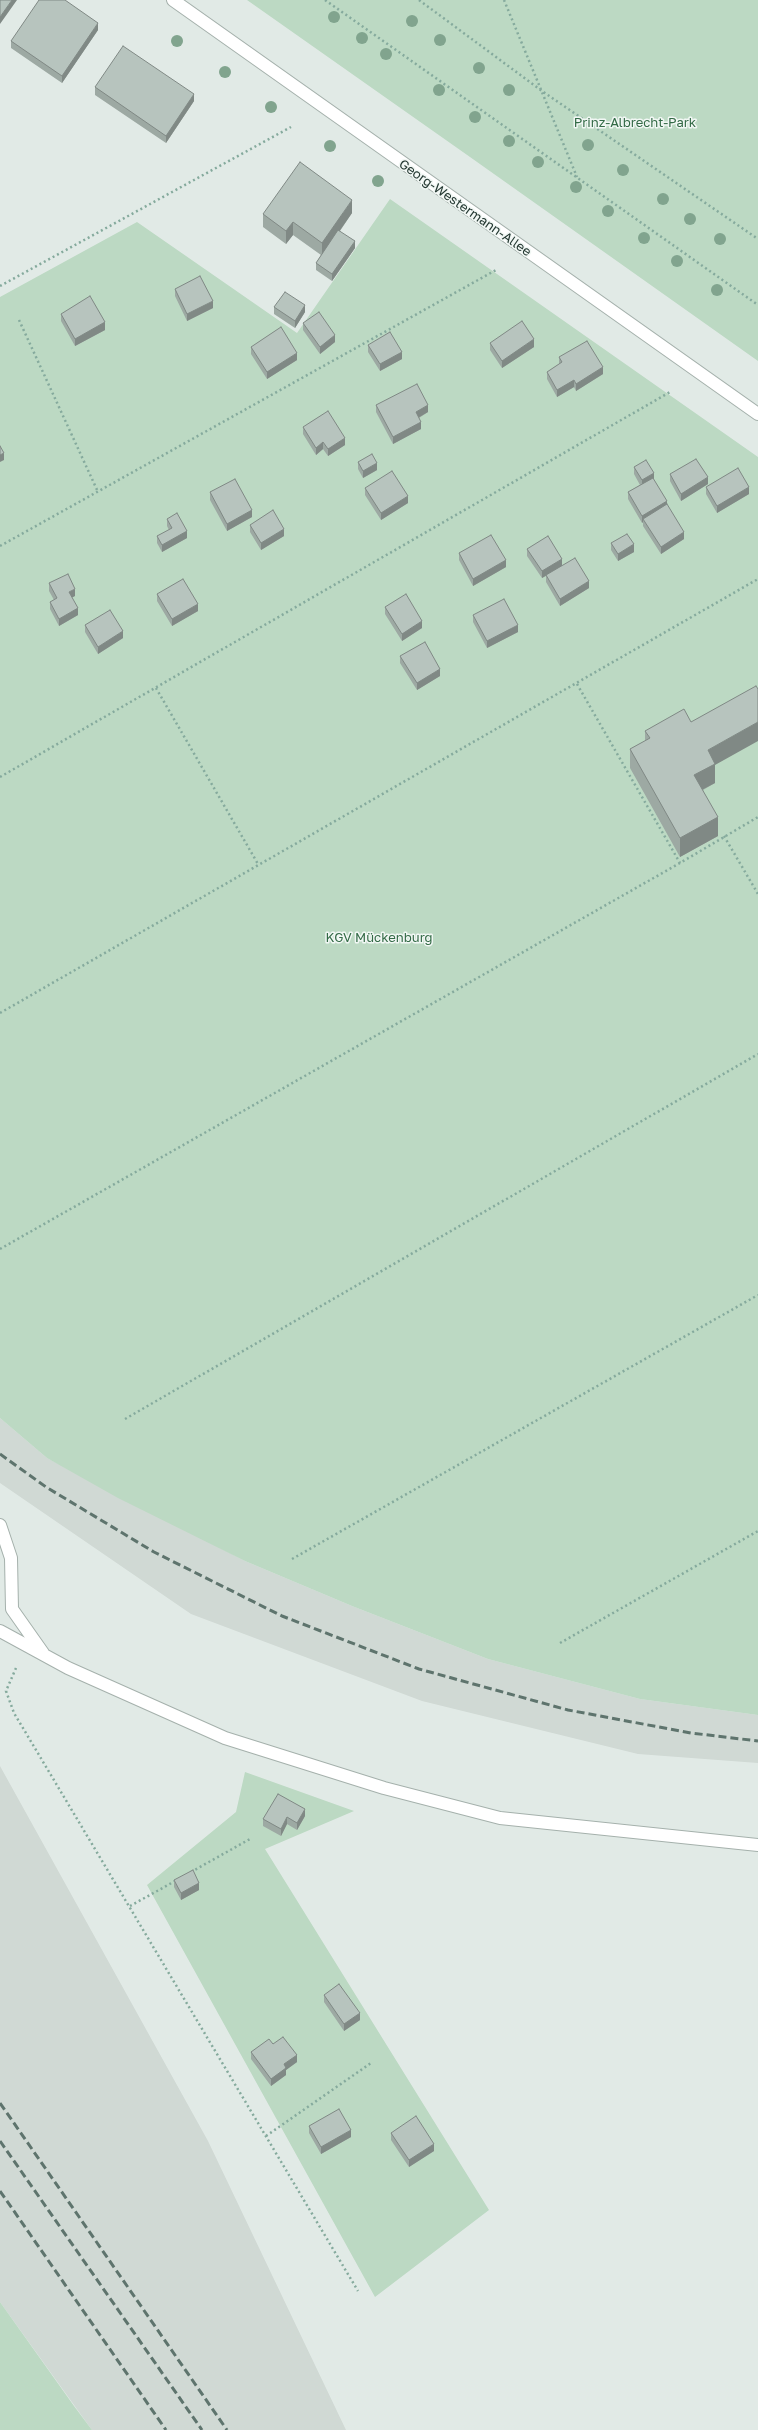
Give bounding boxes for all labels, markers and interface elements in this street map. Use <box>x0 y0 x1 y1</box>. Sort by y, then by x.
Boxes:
park label: Prinz-Albrecht-Park <box>574 115 696 131</box>
street label: Georg-Westermann-Allee <box>396 156 534 260</box>
park label: KGV Mückenburg <box>325 930 433 946</box>

